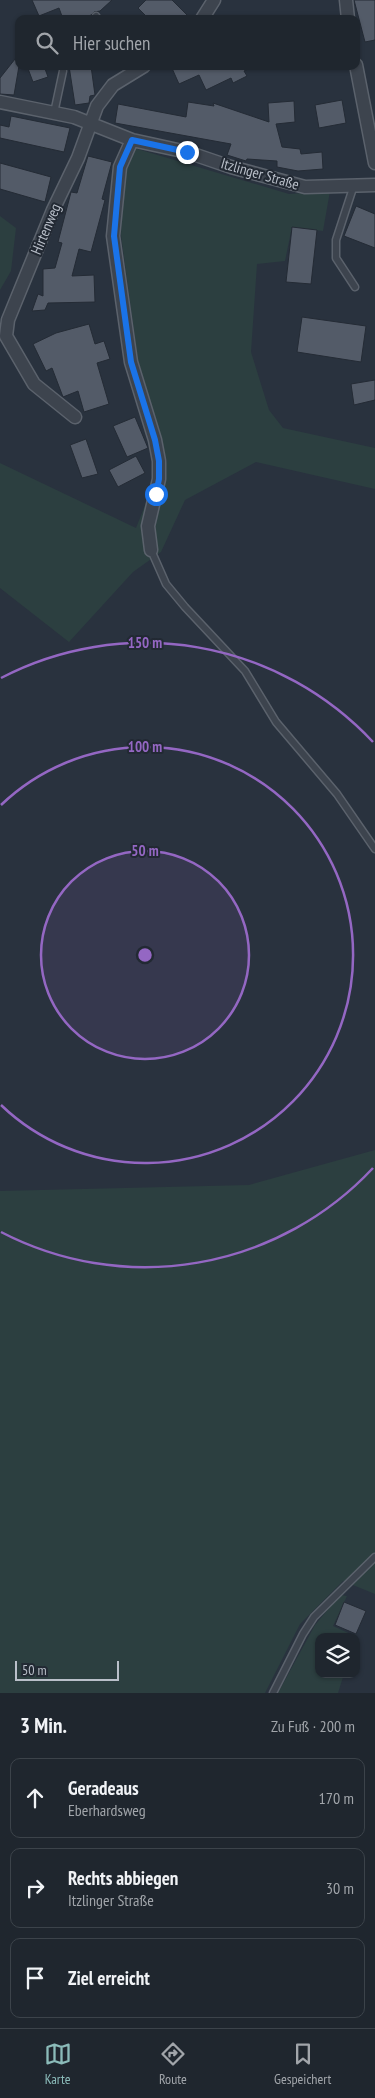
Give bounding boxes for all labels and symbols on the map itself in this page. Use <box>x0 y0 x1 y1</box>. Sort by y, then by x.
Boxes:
route end <box>176 141 199 164</box>
street label: Itzlinger Straße <box>219 153 301 194</box>
street label: Hirtenweg <box>26 200 65 257</box>
route start <box>145 483 168 506</box>
text: 150 m <box>128 633 162 652</box>
text: 100 m <box>128 737 162 756</box>
text: 50 m <box>131 841 159 860</box>
centre of rings <box>136 946 154 964</box>
scale bar <box>15 1658 119 1681</box>

